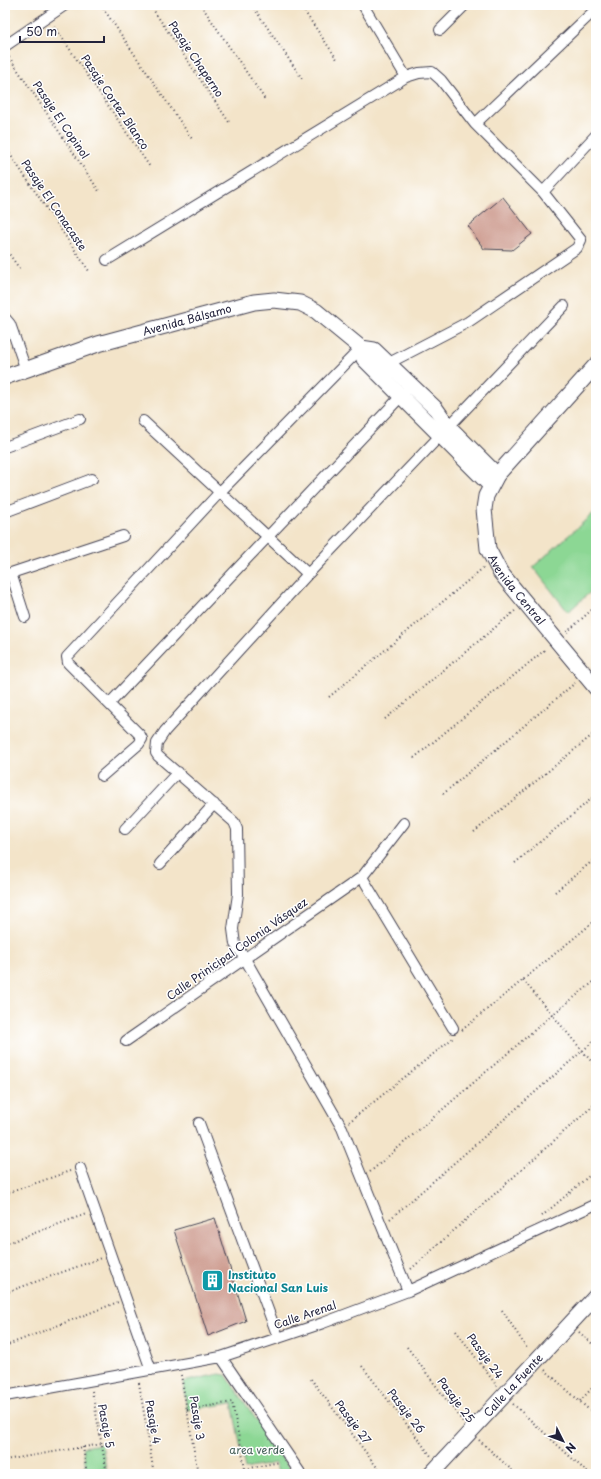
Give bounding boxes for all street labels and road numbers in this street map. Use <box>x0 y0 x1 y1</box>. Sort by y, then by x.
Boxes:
street label: Pasaje Chaperno <box>165 17 228 100</box>
street label: Pasaje Cortez Blanco <box>77 51 154 153</box>
street label: Pasaje El Copinol <box>29 77 94 162</box>
street label: Pasaje El Conacaste <box>18 156 91 254</box>
street label: Avenida Bálsamo <box>141 299 233 340</box>
street label: Avenida Central <box>484 551 550 629</box>
street label: Calle Prinicipal Colonia Vásquez <box>163 893 311 1004</box>
street label: Calle Arenal <box>271 1296 338 1333</box>
street label: Pasaje 24 <box>463 1330 508 1382</box>
street label: Calle La Fuente <box>479 1349 547 1420</box>
street label: Pasaje 25 <box>434 1373 479 1426</box>
street label: Pasaje 26 <box>384 1385 429 1437</box>
street label: Pasaje 3 <box>186 1395 209 1441</box>
street label: Pasaje 27 <box>331 1396 376 1447</box>
street label: Pasaje 4 <box>141 1398 166 1445</box>
street label: Pasaje 5 <box>94 1402 119 1449</box>

